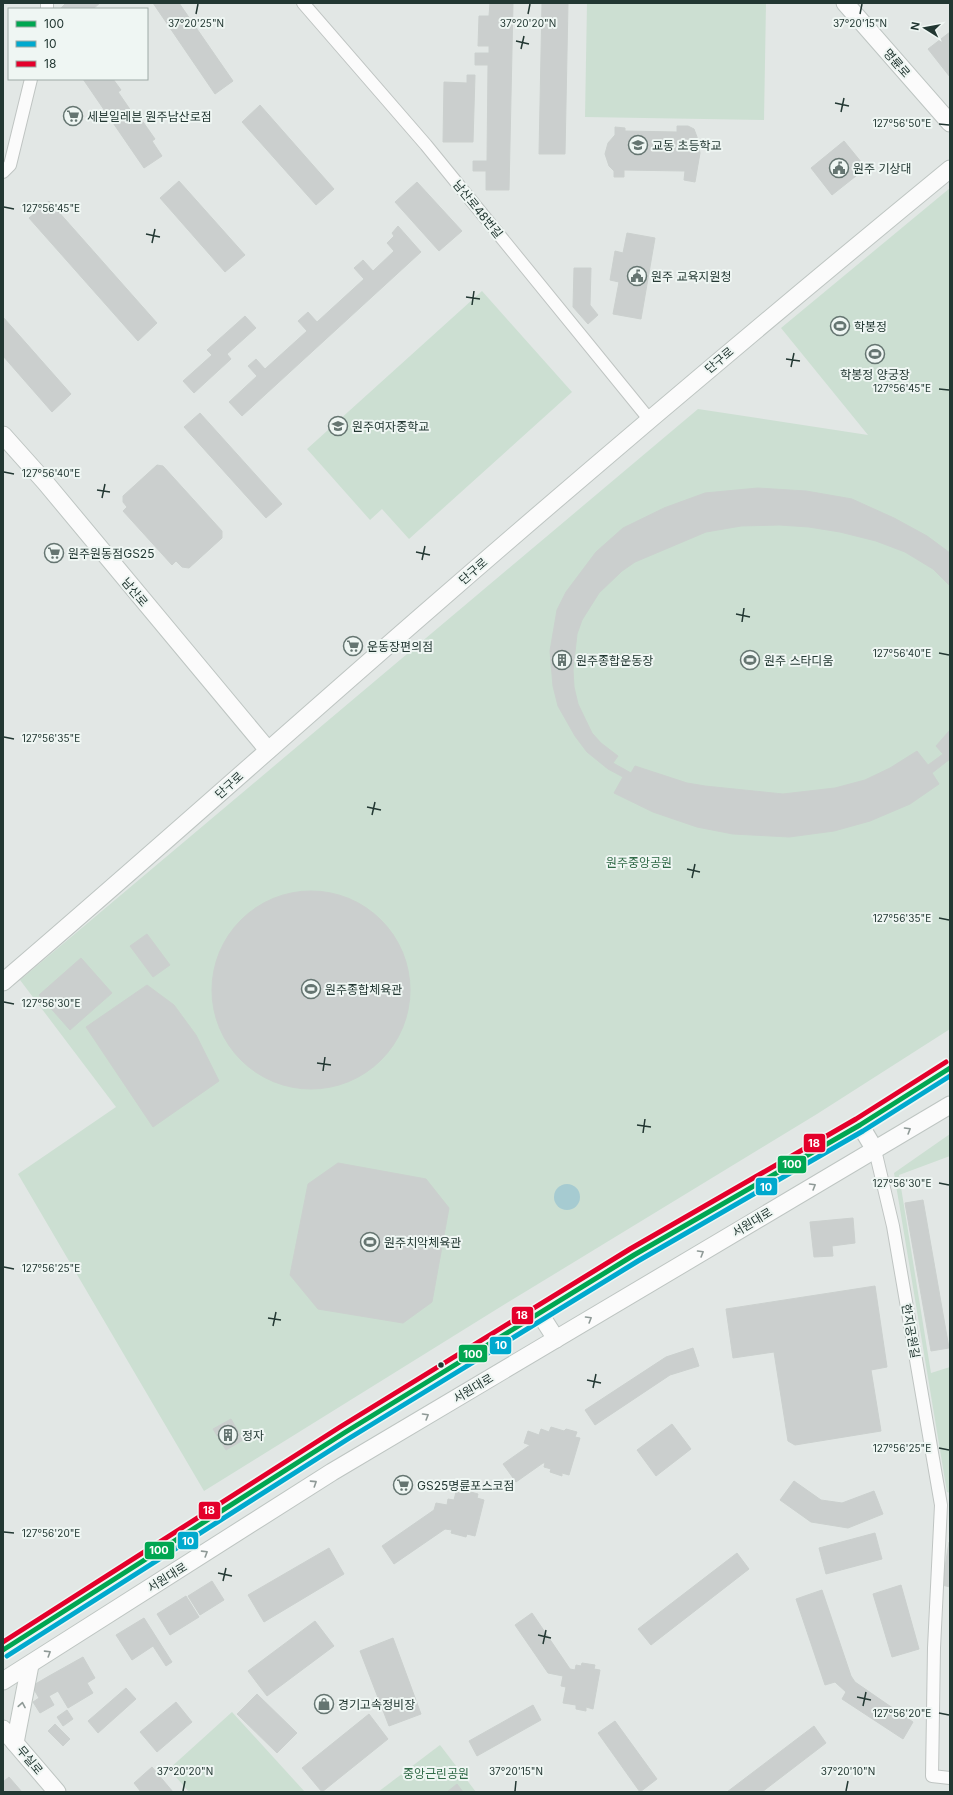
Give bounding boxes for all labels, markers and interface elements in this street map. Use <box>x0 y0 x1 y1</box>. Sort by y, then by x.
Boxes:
legend <box>8 8 148 80</box>
north arrow <box>905 8 945 48</box>
text: 100 <box>44 16 64 31</box>
text: 37°20'25"N <box>168 17 224 29</box>
text: 37°20'20"N <box>500 17 556 29</box>
text: 37°20'15"N <box>833 17 887 29</box>
text: N <box>908 21 923 32</box>
text: 10 <box>44 36 56 51</box>
street label: 명륜로 <box>880 46 914 80</box>
text: 18 <box>44 56 56 71</box>
supermarket icon: 세븐일레븐 원주남산로점 <box>62 105 84 127</box>
place label: 세븐일레븐 원주남산로점 <box>87 109 212 124</box>
text: 127°56'50"E <box>873 117 931 129</box>
school or university icon: 교동 초등학교 <box>627 134 649 156</box>
place label: 교동 초등학교 <box>652 138 722 153</box>
public building icon: 원주 기상대 <box>828 157 850 179</box>
place label: 원주 기상대 <box>853 161 912 176</box>
street label: 남산로48번길 <box>450 177 506 241</box>
text: 127°56'45"E <box>22 202 80 214</box>
public building icon: 원주 교육지원청 <box>626 265 648 287</box>
place label: 원주 교육지원청 <box>651 269 732 284</box>
sports icon: 학봉정 <box>829 315 851 337</box>
place label: 학봉정 <box>854 319 887 334</box>
sports icon: 학봉정 양궁장 <box>864 343 886 365</box>
street label: 단구로 <box>701 344 737 376</box>
place label: 학봉정 양궁장 <box>840 367 910 382</box>
text: 127°56'45"E <box>873 382 931 394</box>
school or university icon: 원주여자중학교 <box>327 415 349 437</box>
place label: 원주여자중학교 <box>352 419 429 434</box>
text: 127°56'40"E <box>22 467 80 479</box>
supermarket icon: 원주원동점GS25 <box>43 542 65 564</box>
place label: 원주원동점GS25 <box>68 546 154 561</box>
street label: 단구로 <box>456 554 490 588</box>
street label: 남산로 <box>119 574 151 610</box>
supermarket icon: 운동장편의점 <box>342 635 364 657</box>
place label: 운동장편의점 <box>367 639 433 654</box>
text: 127°56'40"E <box>873 647 931 659</box>
building icon: 원주종합운동장 <box>551 649 573 671</box>
sports icon: 원주 스타디움 <box>739 649 761 671</box>
place label: 원주종합운동장 <box>576 653 653 668</box>
place label: 원주 스타디움 <box>764 653 834 668</box>
text: 127°56'35"E <box>22 732 80 744</box>
street label: 단구로 <box>212 768 246 802</box>
park label: 원주중앙공원 <box>606 855 672 870</box>
text: 127°56'35"E <box>873 912 931 924</box>
sports icon: 원주종합체육관 <box>300 978 322 1000</box>
place label: 원주종합체육관 <box>325 982 402 997</box>
text: 127°56'30"E <box>22 997 80 1009</box>
one-way arrow <box>904 1127 911 1134</box>
line badge: 18 <box>803 1133 826 1153</box>
text: 18 <box>808 1136 820 1150</box>
line badge: 100 <box>777 1155 807 1174</box>
text: 100 <box>782 1157 802 1171</box>
line badge: 10 <box>755 1177 778 1196</box>
text: 127°56'30"E <box>873 1177 931 1189</box>
text: 10 <box>760 1180 772 1194</box>
one-way arrow <box>809 1184 816 1191</box>
street label: 서원대로 <box>729 1204 775 1240</box>
sports icon: 원주치악체육관 <box>359 1231 381 1253</box>
place label: 원주치악체육관 <box>384 1235 461 1250</box>
one-way arrow <box>697 1250 704 1257</box>
text: 127°56'25"E <box>22 1262 80 1274</box>
street label: 한지공원길 <box>899 1303 923 1359</box>
line badge: 18 <box>511 1306 534 1325</box>
text: 18 <box>516 1308 528 1322</box>
one-way arrow <box>585 1316 592 1324</box>
line badge: 10 <box>489 1336 512 1355</box>
text: 10 <box>495 1338 507 1352</box>
line badge: 100 <box>458 1344 488 1363</box>
text: 100 <box>463 1347 483 1361</box>
unlabelled marker <box>436 1360 446 1370</box>
street label: 서원대로 <box>450 1370 496 1406</box>
one-way arrow <box>422 1414 429 1421</box>
building icon: 정자 <box>217 1424 239 1446</box>
place label: 정자 <box>242 1428 264 1443</box>
text: 127°56'25"E <box>873 1442 931 1454</box>
supermarket icon: GS25명륜포스코점 <box>392 1474 414 1496</box>
place label: GS25명륜포스코점 <box>417 1478 515 1493</box>
one-way arrow <box>310 1480 317 1488</box>
line badge: 18 <box>198 1501 221 1520</box>
text: 18 <box>203 1503 215 1517</box>
text: 127°56'20"E <box>22 1527 80 1539</box>
line badge: 10 <box>177 1531 199 1550</box>
text: 10 <box>182 1534 194 1548</box>
line badge: 100 <box>144 1541 175 1560</box>
text: 100 <box>149 1543 169 1557</box>
one-way arrow <box>201 1550 208 1558</box>
street label: 서원대로 <box>144 1559 190 1595</box>
one-way arrow <box>44 1650 51 1658</box>
shop icon: 경기고속정비장 <box>313 1693 335 1715</box>
place label: 경기고속정비장 <box>338 1697 415 1712</box>
one-way arrow <box>17 1702 26 1708</box>
text: 127°56'20"E <box>873 1707 931 1719</box>
street label: 무실로 <box>14 1742 46 1778</box>
text: 37°20'20"N <box>157 1765 213 1777</box>
text: 37°20'15"N <box>489 1765 543 1777</box>
text: 37°20'10"N <box>821 1765 875 1777</box>
park label: 중앙근린공원 <box>403 1766 469 1781</box>

